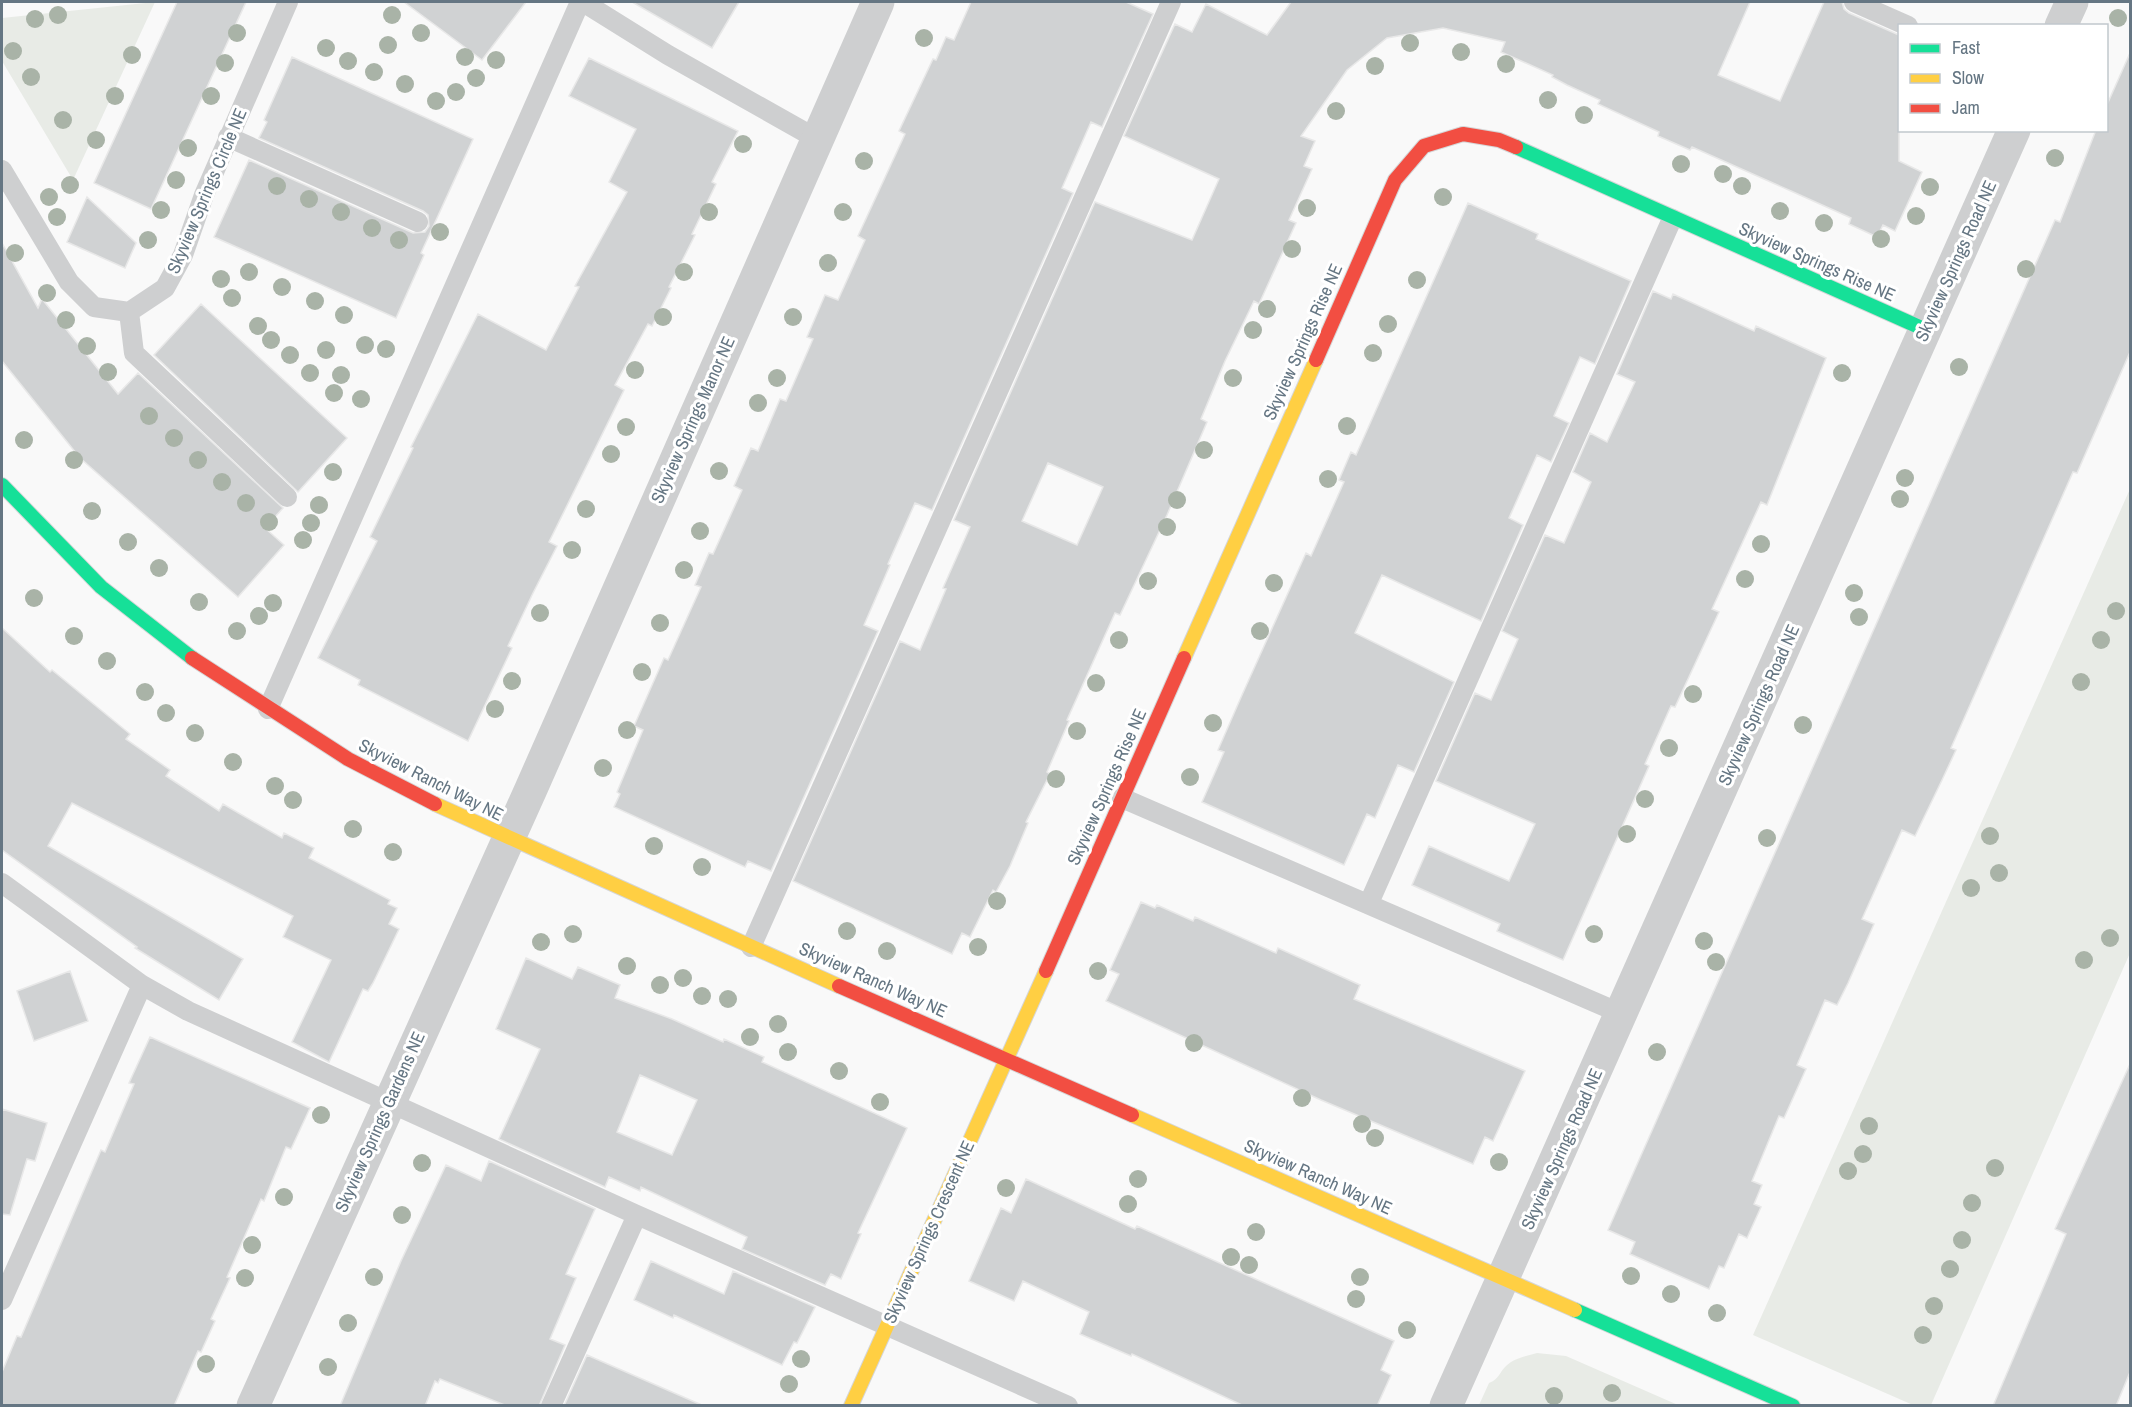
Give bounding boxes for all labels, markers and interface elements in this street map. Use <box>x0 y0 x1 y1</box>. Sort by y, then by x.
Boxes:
legend <box>1898 24 2108 132</box>
text: Fast <box>1952 35 1980 60</box>
text: Slow <box>1952 65 1984 90</box>
text: Jam <box>1952 95 1980 120</box>
street label: Skyview Springs Circle NE <box>160 104 253 277</box>
street label: Skyview Springs Road NE <box>1909 176 2002 345</box>
street label: Skyview Springs Rise NE <box>1735 216 1899 307</box>
street label: Skyview Springs Rise NE <box>1257 260 1348 424</box>
street label: Skyview Springs Manor NE <box>644 332 741 507</box>
street label: Skyview Springs Road NE <box>1712 620 1805 789</box>
street label: Skyview Springs Rise NE <box>1061 705 1152 869</box>
street label: Skyview Ranch Way NE <box>355 732 508 827</box>
street label: Skyview Ranch Way NE <box>795 936 951 1023</box>
street label: Skyview Springs Gardens NE <box>328 1028 431 1216</box>
street label: Skyview Springs Road NE <box>1515 1064 1608 1233</box>
street label: Skyview Ranch Way NE <box>1240 1133 1396 1220</box>
street label: Skyview Springs Crescent NE <box>877 1136 980 1327</box>

